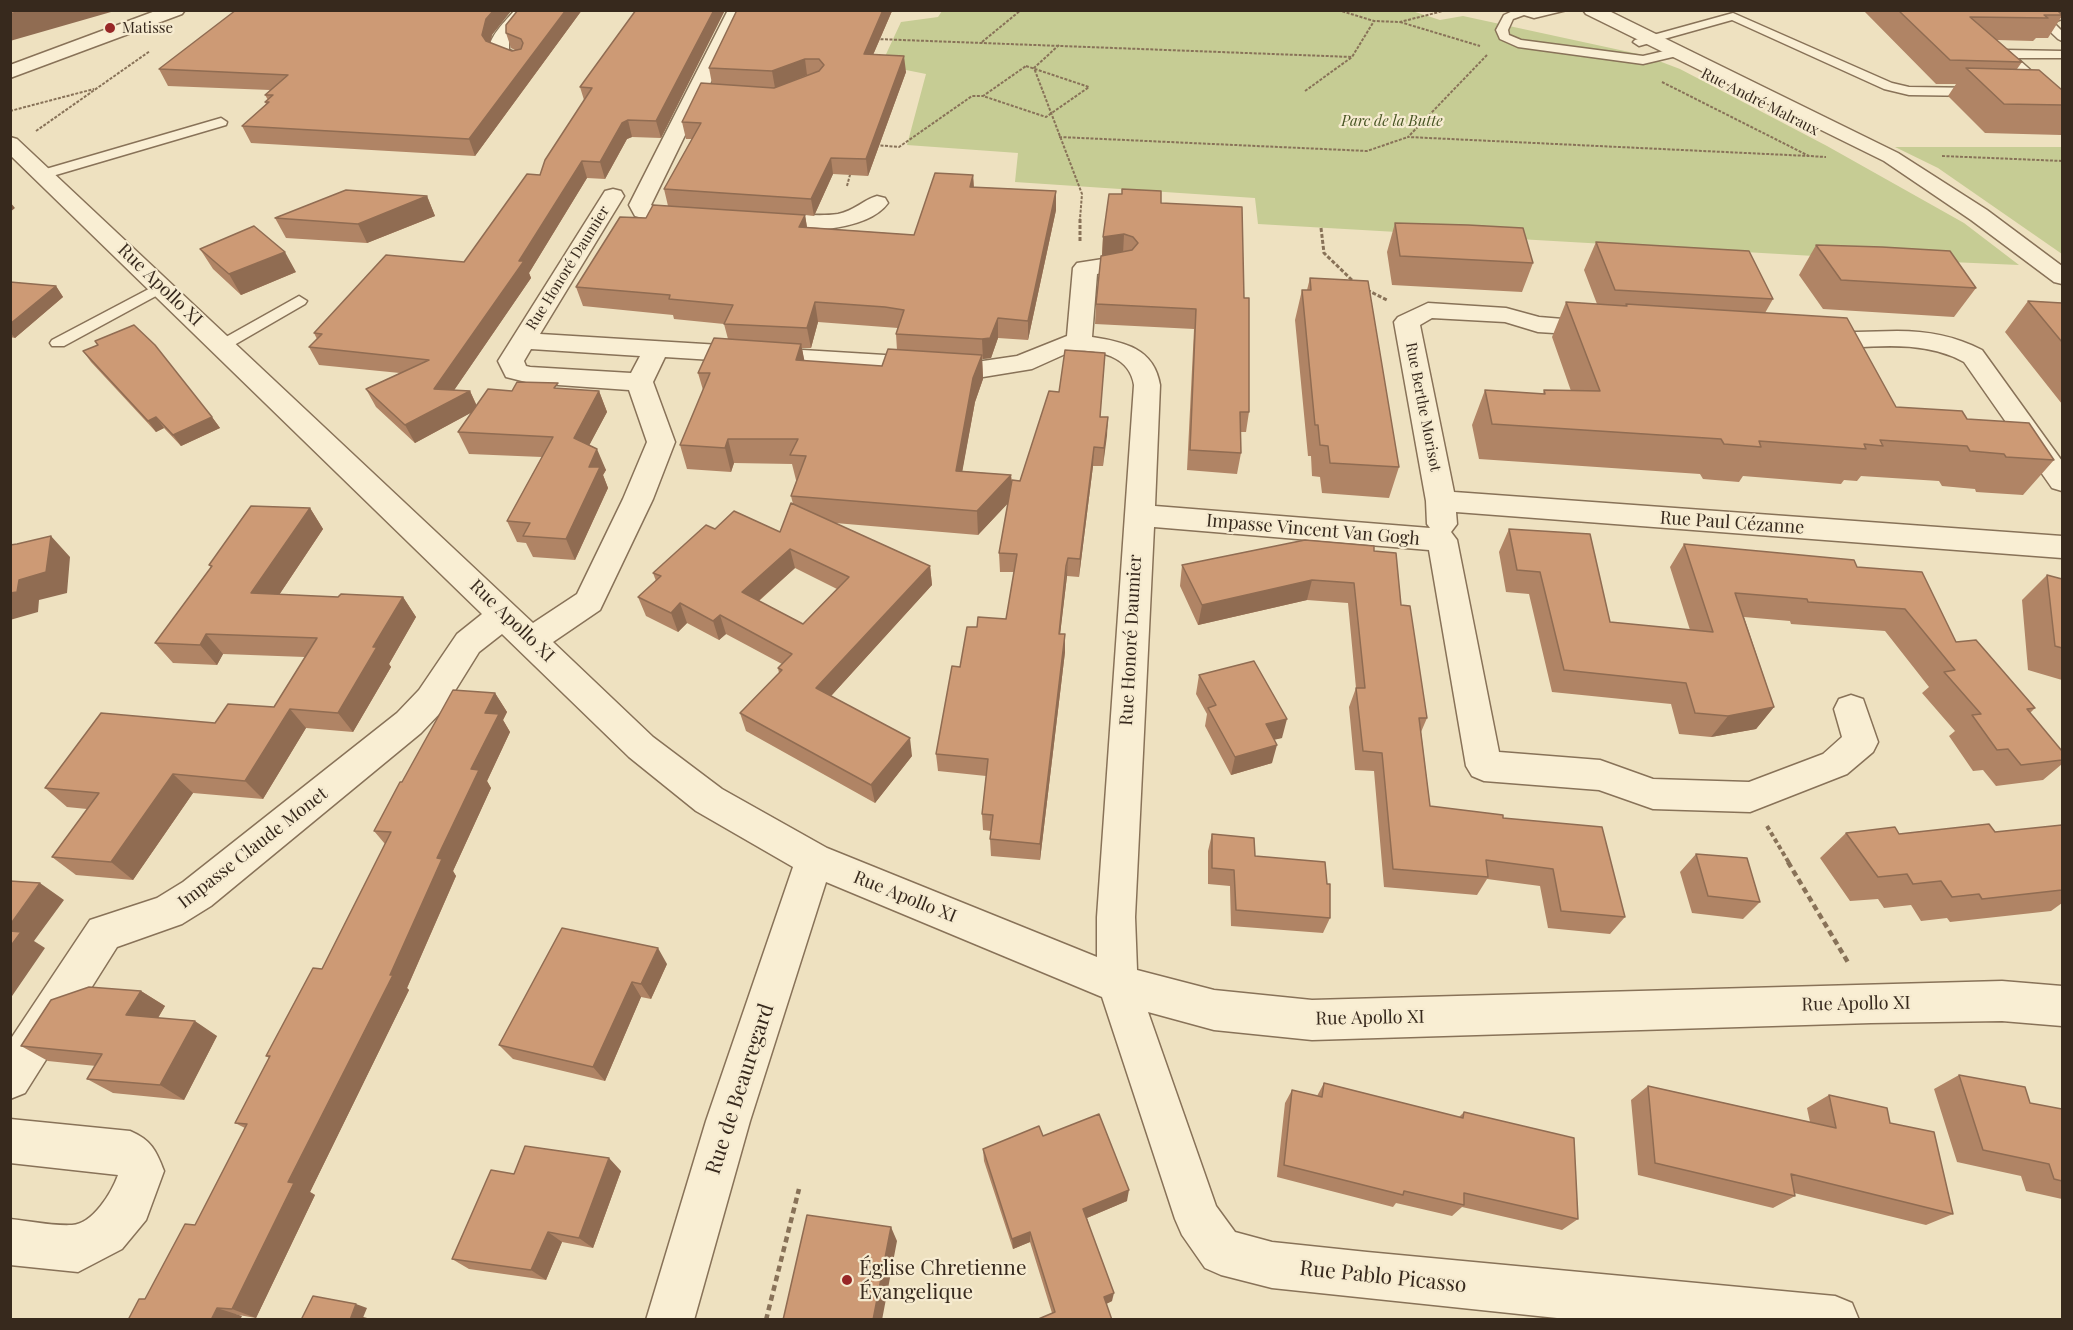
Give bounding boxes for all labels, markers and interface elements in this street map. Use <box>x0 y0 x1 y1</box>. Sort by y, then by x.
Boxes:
place label: Matisse <box>122 19 173 37</box>
marker: Matisse <box>103 21 117 35</box>
street label: Rue André Malraux <box>1698 64 1822 140</box>
park label: Parc de la Butte <box>1341 112 1443 130</box>
street label: Rue Honoré Daumier <box>523 203 613 333</box>
street label: Rue Apollo XI <box>113 239 207 331</box>
street label: Rue Berthe Morisot <box>1402 341 1444 473</box>
street label: Rue Paul Cézanne <box>1659 507 1805 539</box>
street label: Impasse Vincent Van Gogh <box>1205 510 1421 550</box>
street label: Rue Honoré Daumier <box>1116 554 1146 726</box>
street label: Rue Apollo XI <box>465 575 559 667</box>
street label: Impasse Claude Monet <box>174 783 332 913</box>
street label: Rue Apollo XI <box>850 867 960 927</box>
street label: Rue Apollo XI <box>1801 992 1911 1016</box>
street label: Rue de Beauregard <box>700 1000 780 1178</box>
street label: Rue Apollo XI <box>1315 1006 1425 1030</box>
place label: Église Chretienne Évangelique <box>859 1255 1027 1305</box>
street label: Rue Pablo Picasso <box>1298 1256 1468 1298</box>
marker: Église Chretienne Évangelique <box>840 1273 854 1287</box>

